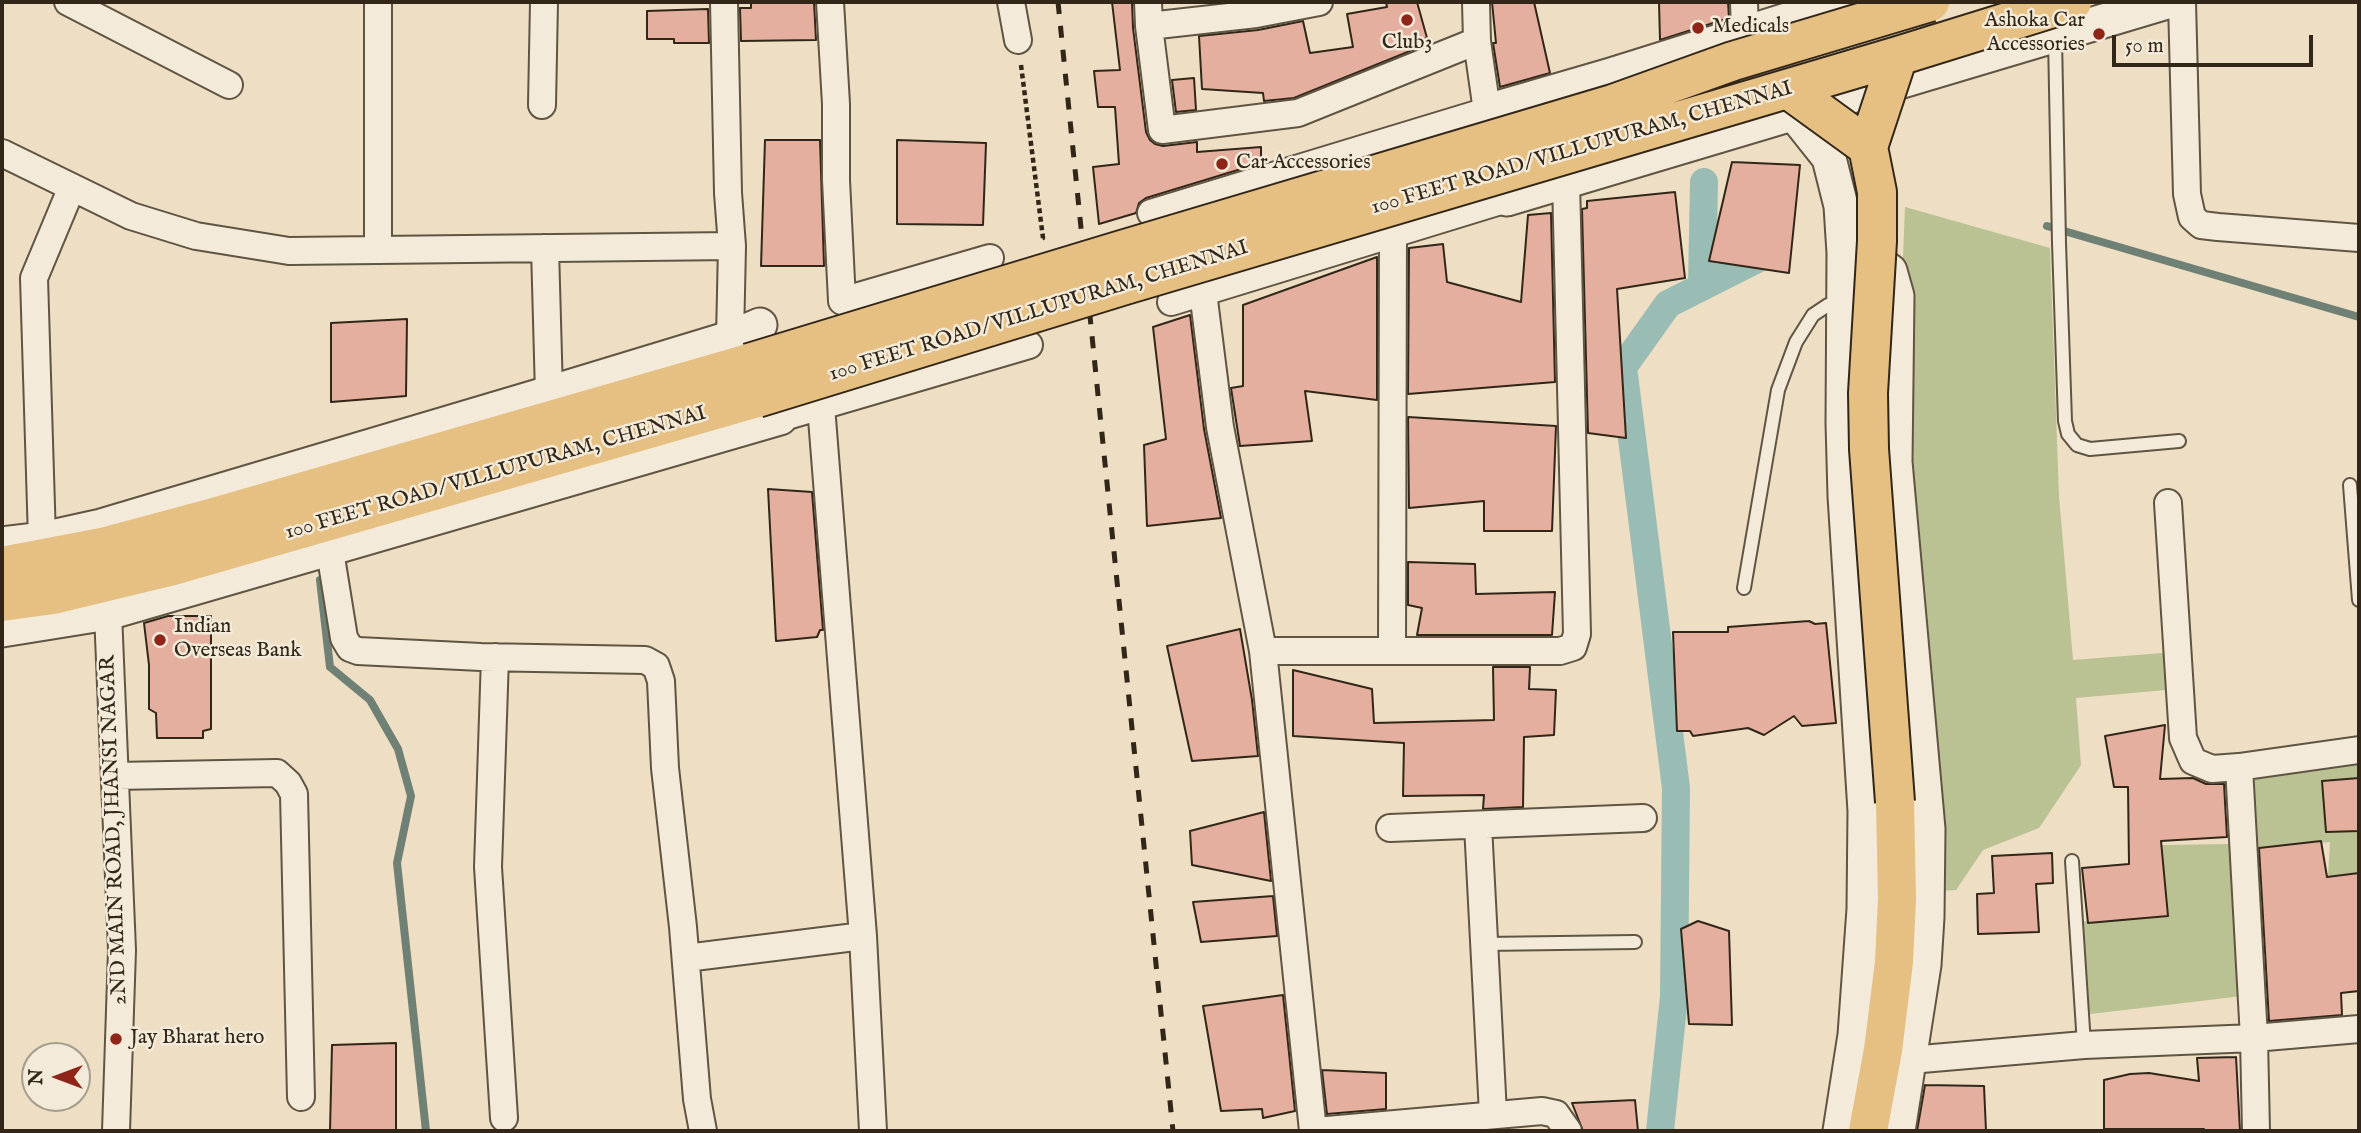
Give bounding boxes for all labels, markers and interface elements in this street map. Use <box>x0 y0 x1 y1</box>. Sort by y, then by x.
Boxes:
place label: Ashoka Car Accessories <box>1984 9 2085 59</box>
marker: Club3 <box>1399 12 1415 28</box>
place label: Medicals <box>1712 15 1789 41</box>
marker: Medicals <box>1690 20 1706 36</box>
scale bar <box>2116 21 2317 65</box>
marker: Ashoka Car Accessories <box>2091 26 2107 42</box>
place label: Club3 <box>1382 31 1432 57</box>
text: 50 m <box>2125 33 2164 60</box>
street label: 100 FEET ROAD/ VILLUPURAM, CHENNAI <box>1368 77 1796 221</box>
place label: Car Accessories <box>1236 151 1371 177</box>
marker: Car Accessories <box>1214 156 1230 172</box>
street label: 100 FEET ROAD/ VILLUPURAM, CHENNAI <box>826 236 1252 388</box>
street label: 100 FEET ROAD/ VILLUPURAM, CHENNAI <box>282 402 710 546</box>
place label: Indian Overseas Bank <box>174 615 301 665</box>
marker: Indian Overseas Bank <box>152 632 168 648</box>
street label: 2ND MAIN ROAD, JHANSI NAGAR <box>96 655 134 1005</box>
place label: Jay Bharat hero <box>130 1026 264 1052</box>
marker: Jay Bharat hero <box>108 1031 124 1047</box>
north arrow <box>21 1042 91 1112</box>
text: N <box>25 1069 49 1085</box>

